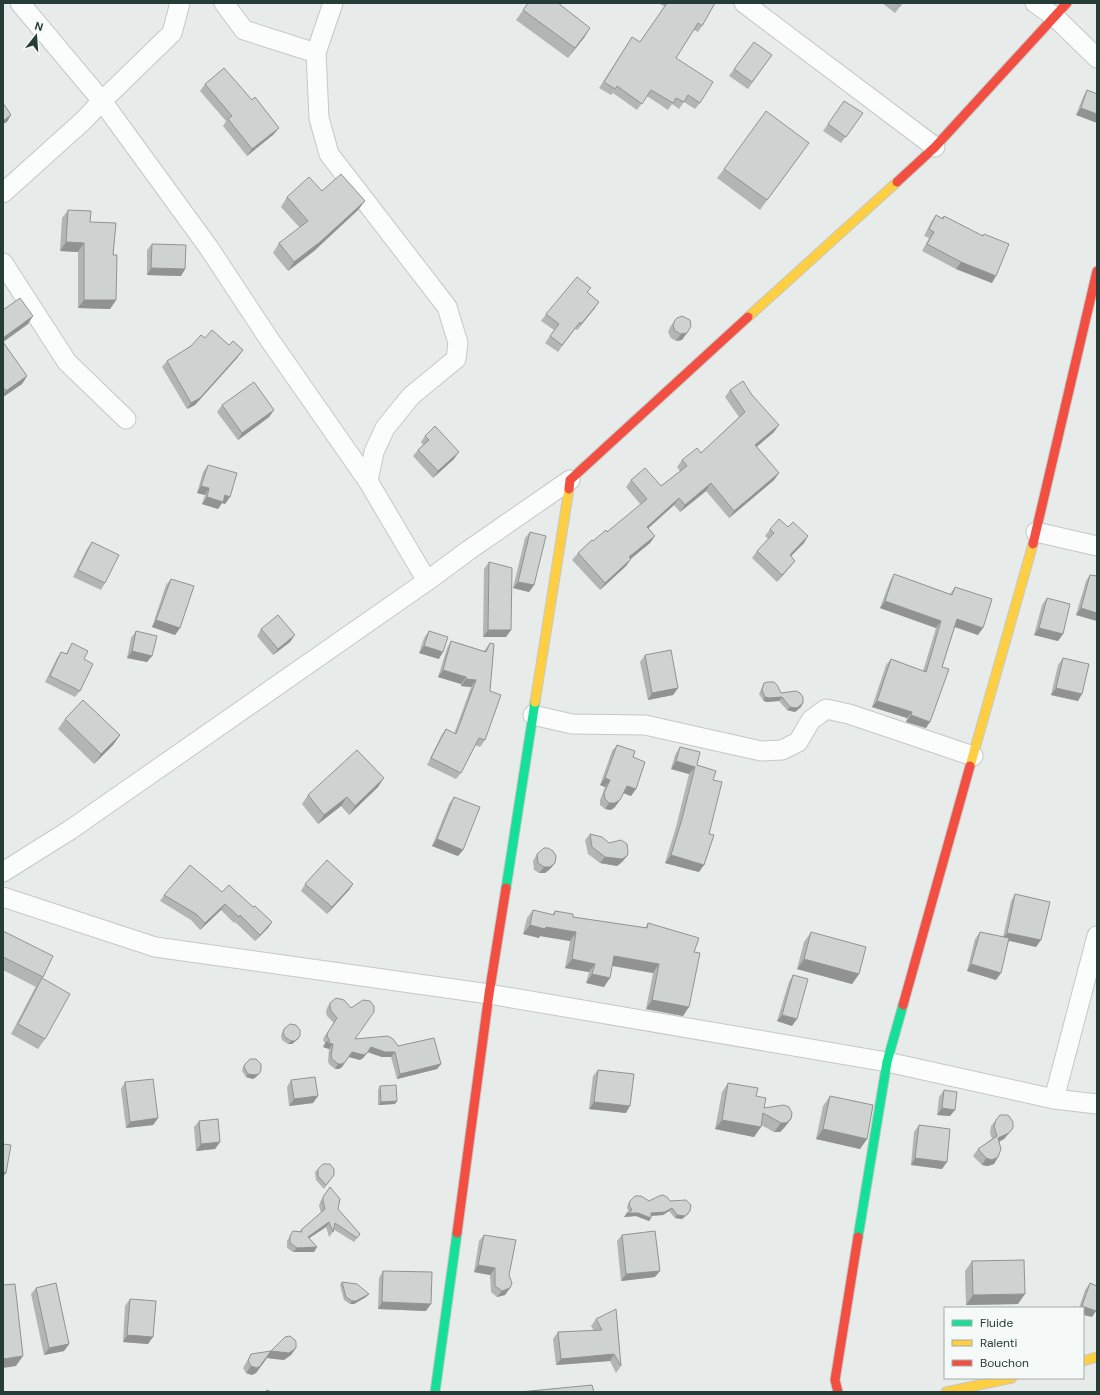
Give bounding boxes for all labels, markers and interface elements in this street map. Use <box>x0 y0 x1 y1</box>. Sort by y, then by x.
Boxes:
north arrow <box>16 16 56 56</box>
text: N <box>33 19 45 34</box>
legend <box>944 1307 1084 1379</box>
text: Fluide <box>980 1315 1013 1331</box>
text: Ralenti <box>980 1335 1018 1351</box>
text: Bouchon <box>980 1355 1029 1371</box>

